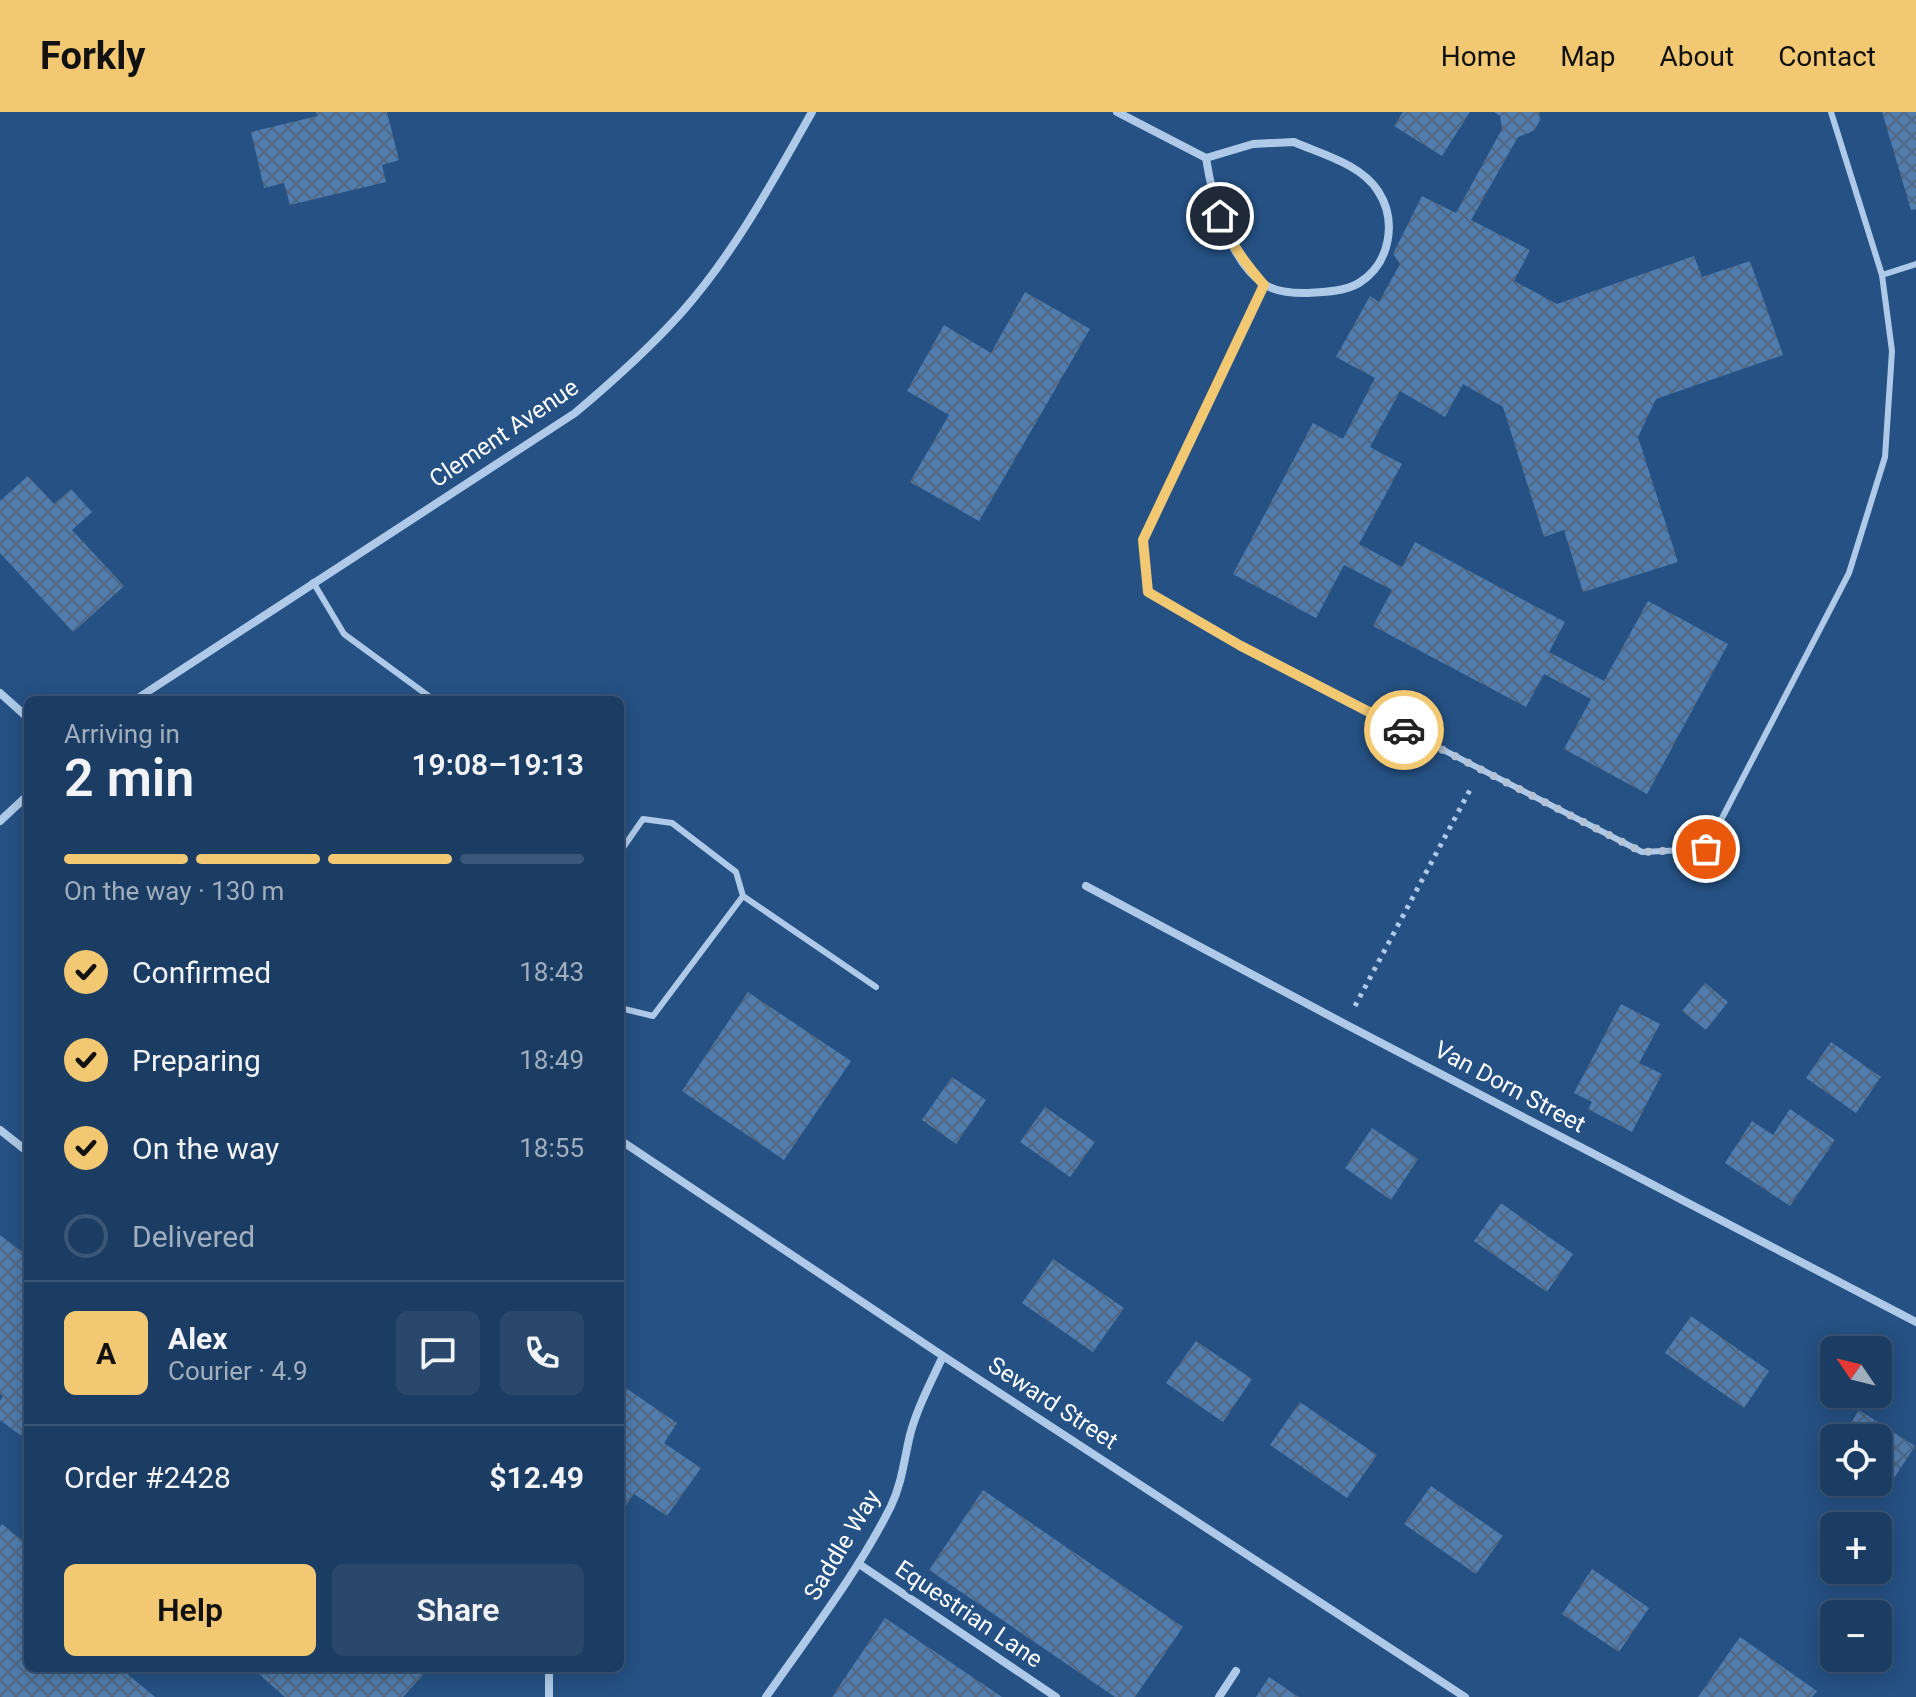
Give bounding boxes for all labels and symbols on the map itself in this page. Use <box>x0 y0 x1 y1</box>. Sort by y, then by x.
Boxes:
pin <box>1186 182 1254 250</box>
street label: Clement Avenue <box>424 373 584 493</box>
courier <box>1364 690 1444 770</box>
pin <box>1672 815 1740 883</box>
street label: Van Dorn Street <box>1430 1035 1590 1139</box>
north arrow <box>1820 1336 1892 1408</box>
street label: Seward Street <box>983 1351 1123 1455</box>
street label: Saddle Way <box>798 1484 886 1605</box>
street label: Equestrian Lane <box>890 1554 1048 1674</box>

